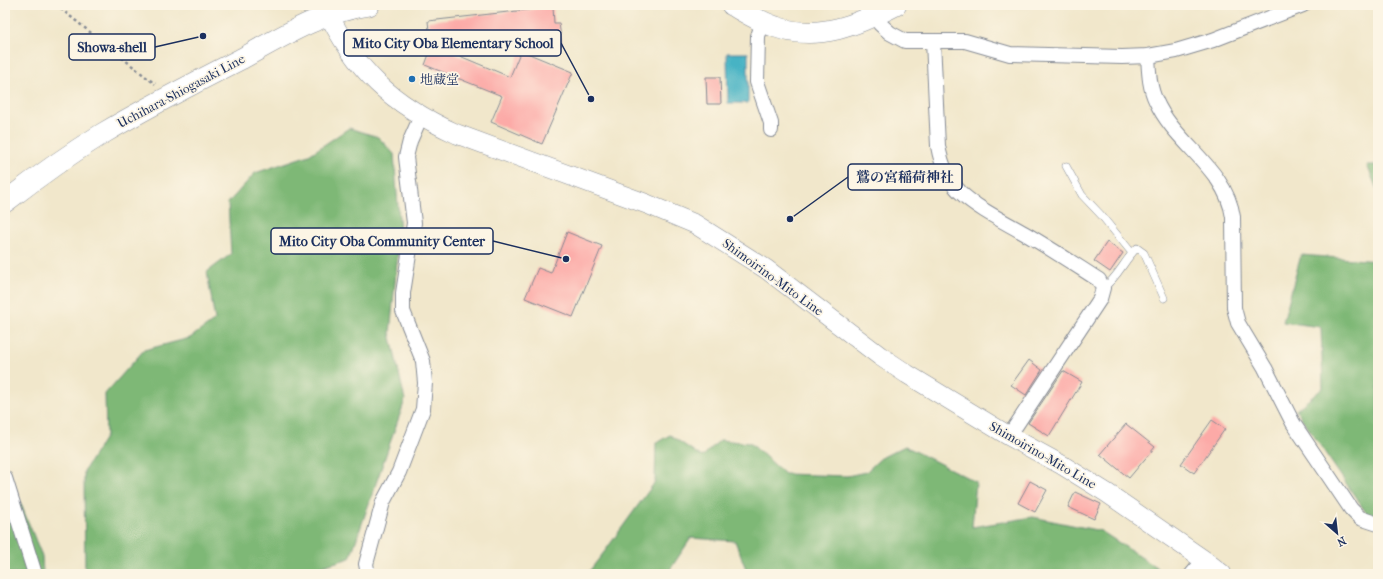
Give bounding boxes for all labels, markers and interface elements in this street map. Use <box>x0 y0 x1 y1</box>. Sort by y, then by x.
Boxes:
callout: Mito City Oba Elementary School <box>344 30 561 56</box>
callout: Showa-shell <box>69 34 155 60</box>
text: Mito City Oba Elementary School <box>351 35 554 52</box>
text: Showa-shell <box>77 39 147 56</box>
street label: Uchihara-Shiogasaki Line <box>115 51 248 131</box>
place label: 地蔵堂 <box>420 72 459 87</box>
marker: 地蔵堂 <box>407 74 417 84</box>
callout: 鷲の宮稲荷神社 <box>848 164 962 190</box>
text: 鷲の宮稲荷神社 <box>856 169 954 186</box>
callout: Mito City Oba Community Center <box>271 228 493 254</box>
text: Mito City Oba Community Center <box>278 233 486 250</box>
street label: Shimoirino-Mito Line <box>720 235 827 319</box>
street label: Shimoirino-Mito Line <box>987 418 1100 492</box>
north arrow <box>1317 513 1357 553</box>
text: N <box>1334 534 1348 549</box>

